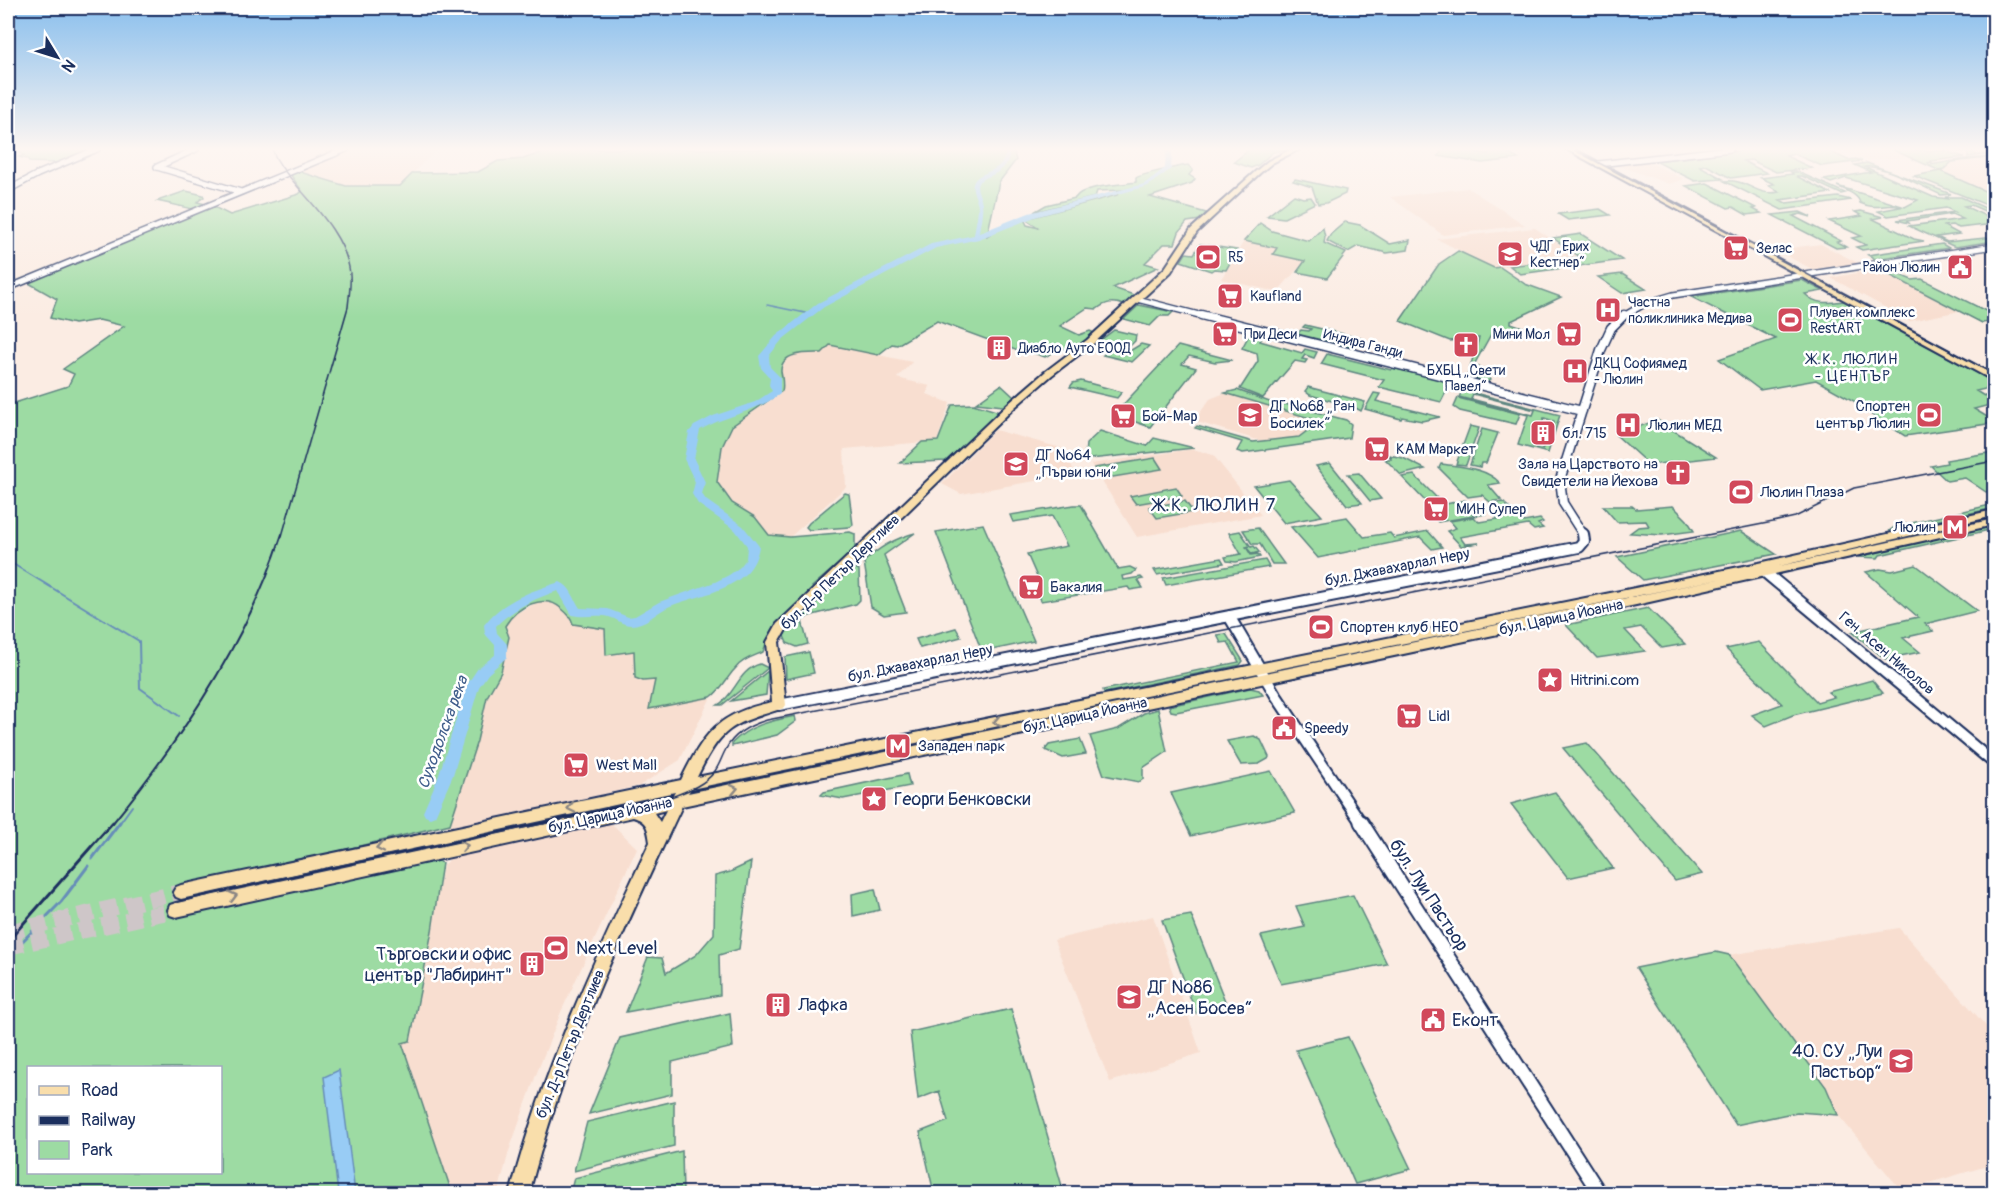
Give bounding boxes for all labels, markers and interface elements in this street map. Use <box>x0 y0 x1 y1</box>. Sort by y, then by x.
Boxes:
north arrow <box>27 27 87 87</box>
text: N <box>57 55 79 76</box>
supermarket icon: Зелас <box>1721 233 1751 263</box>
place label: ЧДГ „Ерих Кестнер“ <box>1530 238 1589 271</box>
school or university icon: ЧДГ „Ерих Кестнер“ <box>1495 239 1525 269</box>
place label: Зелас <box>1756 240 1792 257</box>
sports icon: R5 <box>1193 242 1223 272</box>
place label: R5 <box>1228 249 1244 266</box>
public building icon: Район Люлин <box>1945 252 1975 282</box>
place label: Район Люлин <box>1862 259 1940 276</box>
supermarket icon: Kaufland <box>1215 281 1245 311</box>
place label: Kaufland <box>1250 288 1302 305</box>
place label: Частна поликлиника Медива <box>1628 294 1752 327</box>
hospital icon: Частна поликлиника Медива <box>1593 295 1623 325</box>
place label: Плувен комплекс RestART <box>1810 304 1915 337</box>
sports icon: Плувен комплекс RestART <box>1775 305 1805 335</box>
supermarket icon: При Деси <box>1210 319 1240 349</box>
supermarket icon: Мини Мол <box>1554 319 1584 349</box>
street label: Индира Ганди <box>1322 325 1404 362</box>
place label: При Деси <box>1244 326 1297 343</box>
place label: Мини Мол <box>1492 326 1550 343</box>
church icon: БХБЦ „Свети Павел“ <box>1451 330 1481 360</box>
building icon: Диабло Ауто ЕООД <box>984 333 1014 363</box>
place label: Диабло Ауто ЕООД <box>1017 340 1131 357</box>
district label: Ж.К. ЛЮЛИН - ЦЕНТЪР <box>1805 350 1899 386</box>
place label: ДКЦ Софиямед - Люлин <box>1593 355 1687 388</box>
hospital icon: ДКЦ Софиямед - Люлин <box>1560 356 1590 386</box>
place label: БХБЦ „Свети Павел“ <box>1427 362 1505 395</box>
place label: ДГ №68 „Ран Босилек“ <box>1269 397 1355 433</box>
place label: Спортен център Люлин <box>1816 397 1910 433</box>
school or university icon: ДГ №68 „Ран Босилек“ <box>1235 400 1265 430</box>
sports icon: Спортен център Люлин <box>1914 400 1944 430</box>
supermarket icon: Бой-Мар <box>1108 401 1138 431</box>
place label: Бой-Мар <box>1142 407 1198 426</box>
hospital icon: Люлин МЕД <box>1613 410 1643 440</box>
place label: Люлин МЕД <box>1647 416 1723 435</box>
building icon: бл. 715 <box>1528 418 1558 448</box>
place label: бл. 715 <box>1562 424 1607 443</box>
supermarket icon: КАМ Маркет <box>1362 434 1392 464</box>
place label: КАМ Маркет <box>1396 440 1476 459</box>
place label: ДГ №64 „Първи юни“ <box>1035 446 1117 482</box>
school or university icon: ДГ №64 „Първи юни“ <box>1001 449 1031 479</box>
place label: Зала на Царството на Свидетели на Йехова <box>1518 455 1658 491</box>
church icon: Зала на Царството на Свидетели на Йехова <box>1663 458 1693 488</box>
sports icon: Люлин Плаза <box>1726 477 1756 507</box>
place label: Люлин Плаза <box>1759 483 1844 502</box>
district label: Ж.К. ЛЮЛИН 7 <box>1150 494 1277 517</box>
supermarket icon: МИН Супер <box>1421 494 1451 524</box>
place label: МИН Супер <box>1456 500 1526 519</box>
street label: бул. Д-р Петър Дертлиев <box>777 510 904 634</box>
metro station icon: Люлин <box>1940 512 1970 542</box>
place label: Люлин <box>1892 518 1936 537</box>
street label: бул. Джавахарлал Неру <box>1323 544 1472 591</box>
supermarket icon: Бакалия <box>1016 572 1046 602</box>
place label: Бакалия <box>1050 578 1102 597</box>
street label: бул. Царица Йоанна <box>1497 595 1625 640</box>
street label: Ген. Асен Николов <box>1835 608 1939 699</box>
sports icon: Спортен клуб НЕО <box>1306 612 1336 642</box>
place label: Спортен клуб НЕО <box>1340 618 1458 637</box>
street label: бул. Джавахарлал Неру <box>846 640 995 687</box>
place icon: Hitrini.com <box>1535 665 1565 695</box>
place label: Hitrini.com <box>1570 671 1639 690</box>
water label: Суходолска река <box>413 672 473 791</box>
street label: бул. Царица Йоанна <box>1021 693 1149 738</box>
supermarket icon: Lidl <box>1394 701 1424 731</box>
place label: Lidl <box>1428 707 1450 726</box>
public building icon: Speedy <box>1269 713 1299 743</box>
one-way arrow <box>992 715 1002 728</box>
place label: Speedy <box>1304 719 1349 738</box>
metro station icon: Западен парк <box>883 731 913 761</box>
place label: Западен парк <box>918 737 1005 756</box>
supermarket icon: West Mall <box>561 750 591 780</box>
place label: West Mall <box>596 756 657 775</box>
one-way arrow <box>729 783 739 796</box>
place icon: Георги Бенковски <box>859 784 889 814</box>
place label: Георги Бенковски <box>894 788 1031 811</box>
street label: бул. Царица Йоанна <box>546 793 674 838</box>
one-way arrow <box>566 801 576 814</box>
street label: бул. Луи Пастьор <box>1384 835 1473 956</box>
one-way arrow <box>375 841 385 854</box>
one-way arrow <box>459 841 469 854</box>
one-way arrow <box>228 891 238 904</box>
sports icon: Next Level <box>541 933 571 963</box>
place label: Next Level <box>576 937 658 960</box>
place label: Търговски и офис център "Лабиринт" <box>364 943 512 987</box>
building icon: Търговски и офис център "Лабиринт" <box>517 949 547 979</box>
street label: бул. Д-р Петър Дертлиев <box>532 967 609 1121</box>
place label: ДГ №86 „Асен Босев“ <box>1147 976 1252 1020</box>
school or university icon: ДГ №86 „Асен Босев“ <box>1114 982 1144 1012</box>
building icon: Лафка <box>763 990 793 1020</box>
place label: Лафка <box>797 994 848 1017</box>
public building icon: Еконт <box>1418 1005 1448 1035</box>
place label: Еконт <box>1452 1009 1498 1032</box>
place label: 40. СУ „Луи Пастьор“ <box>1792 1040 1882 1084</box>
school or university icon: 40. СУ „Луи Пастьор“ <box>1886 1046 1916 1076</box>
legend <box>27 1066 222 1174</box>
text: Road <box>81 1079 118 1102</box>
text: Railway <box>81 1109 136 1132</box>
text: Park <box>81 1139 113 1162</box>

